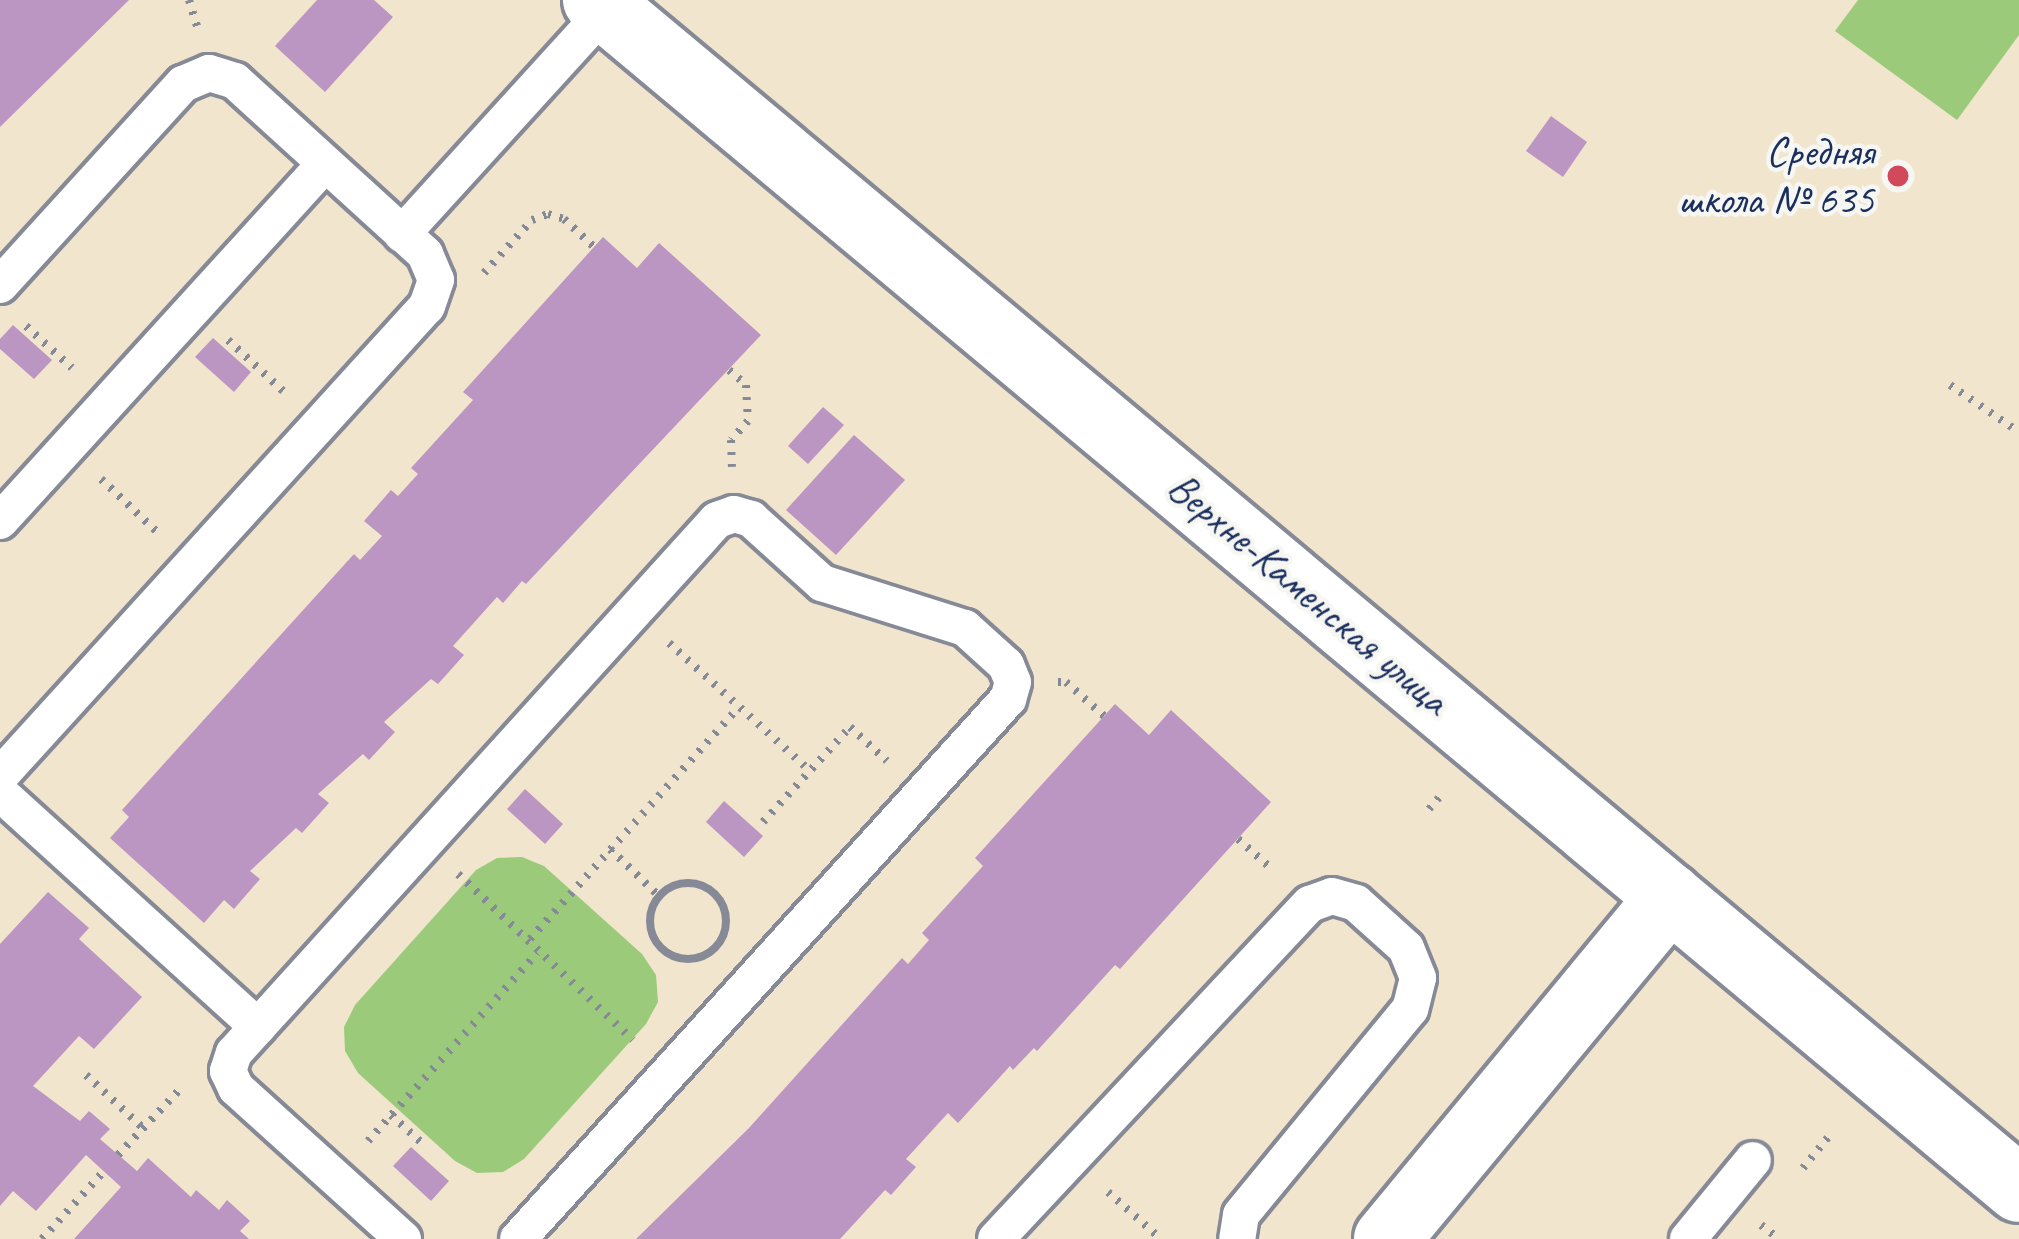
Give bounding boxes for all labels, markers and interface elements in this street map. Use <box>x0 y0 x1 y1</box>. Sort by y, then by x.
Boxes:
place label: Средняя школа № 635 <box>1678 127 1874 225</box>
marker: Средняя школа № 635 <box>1885 163 1911 189</box>
street label: Верхне-Каменская улица <box>1156 461 1460 727</box>

